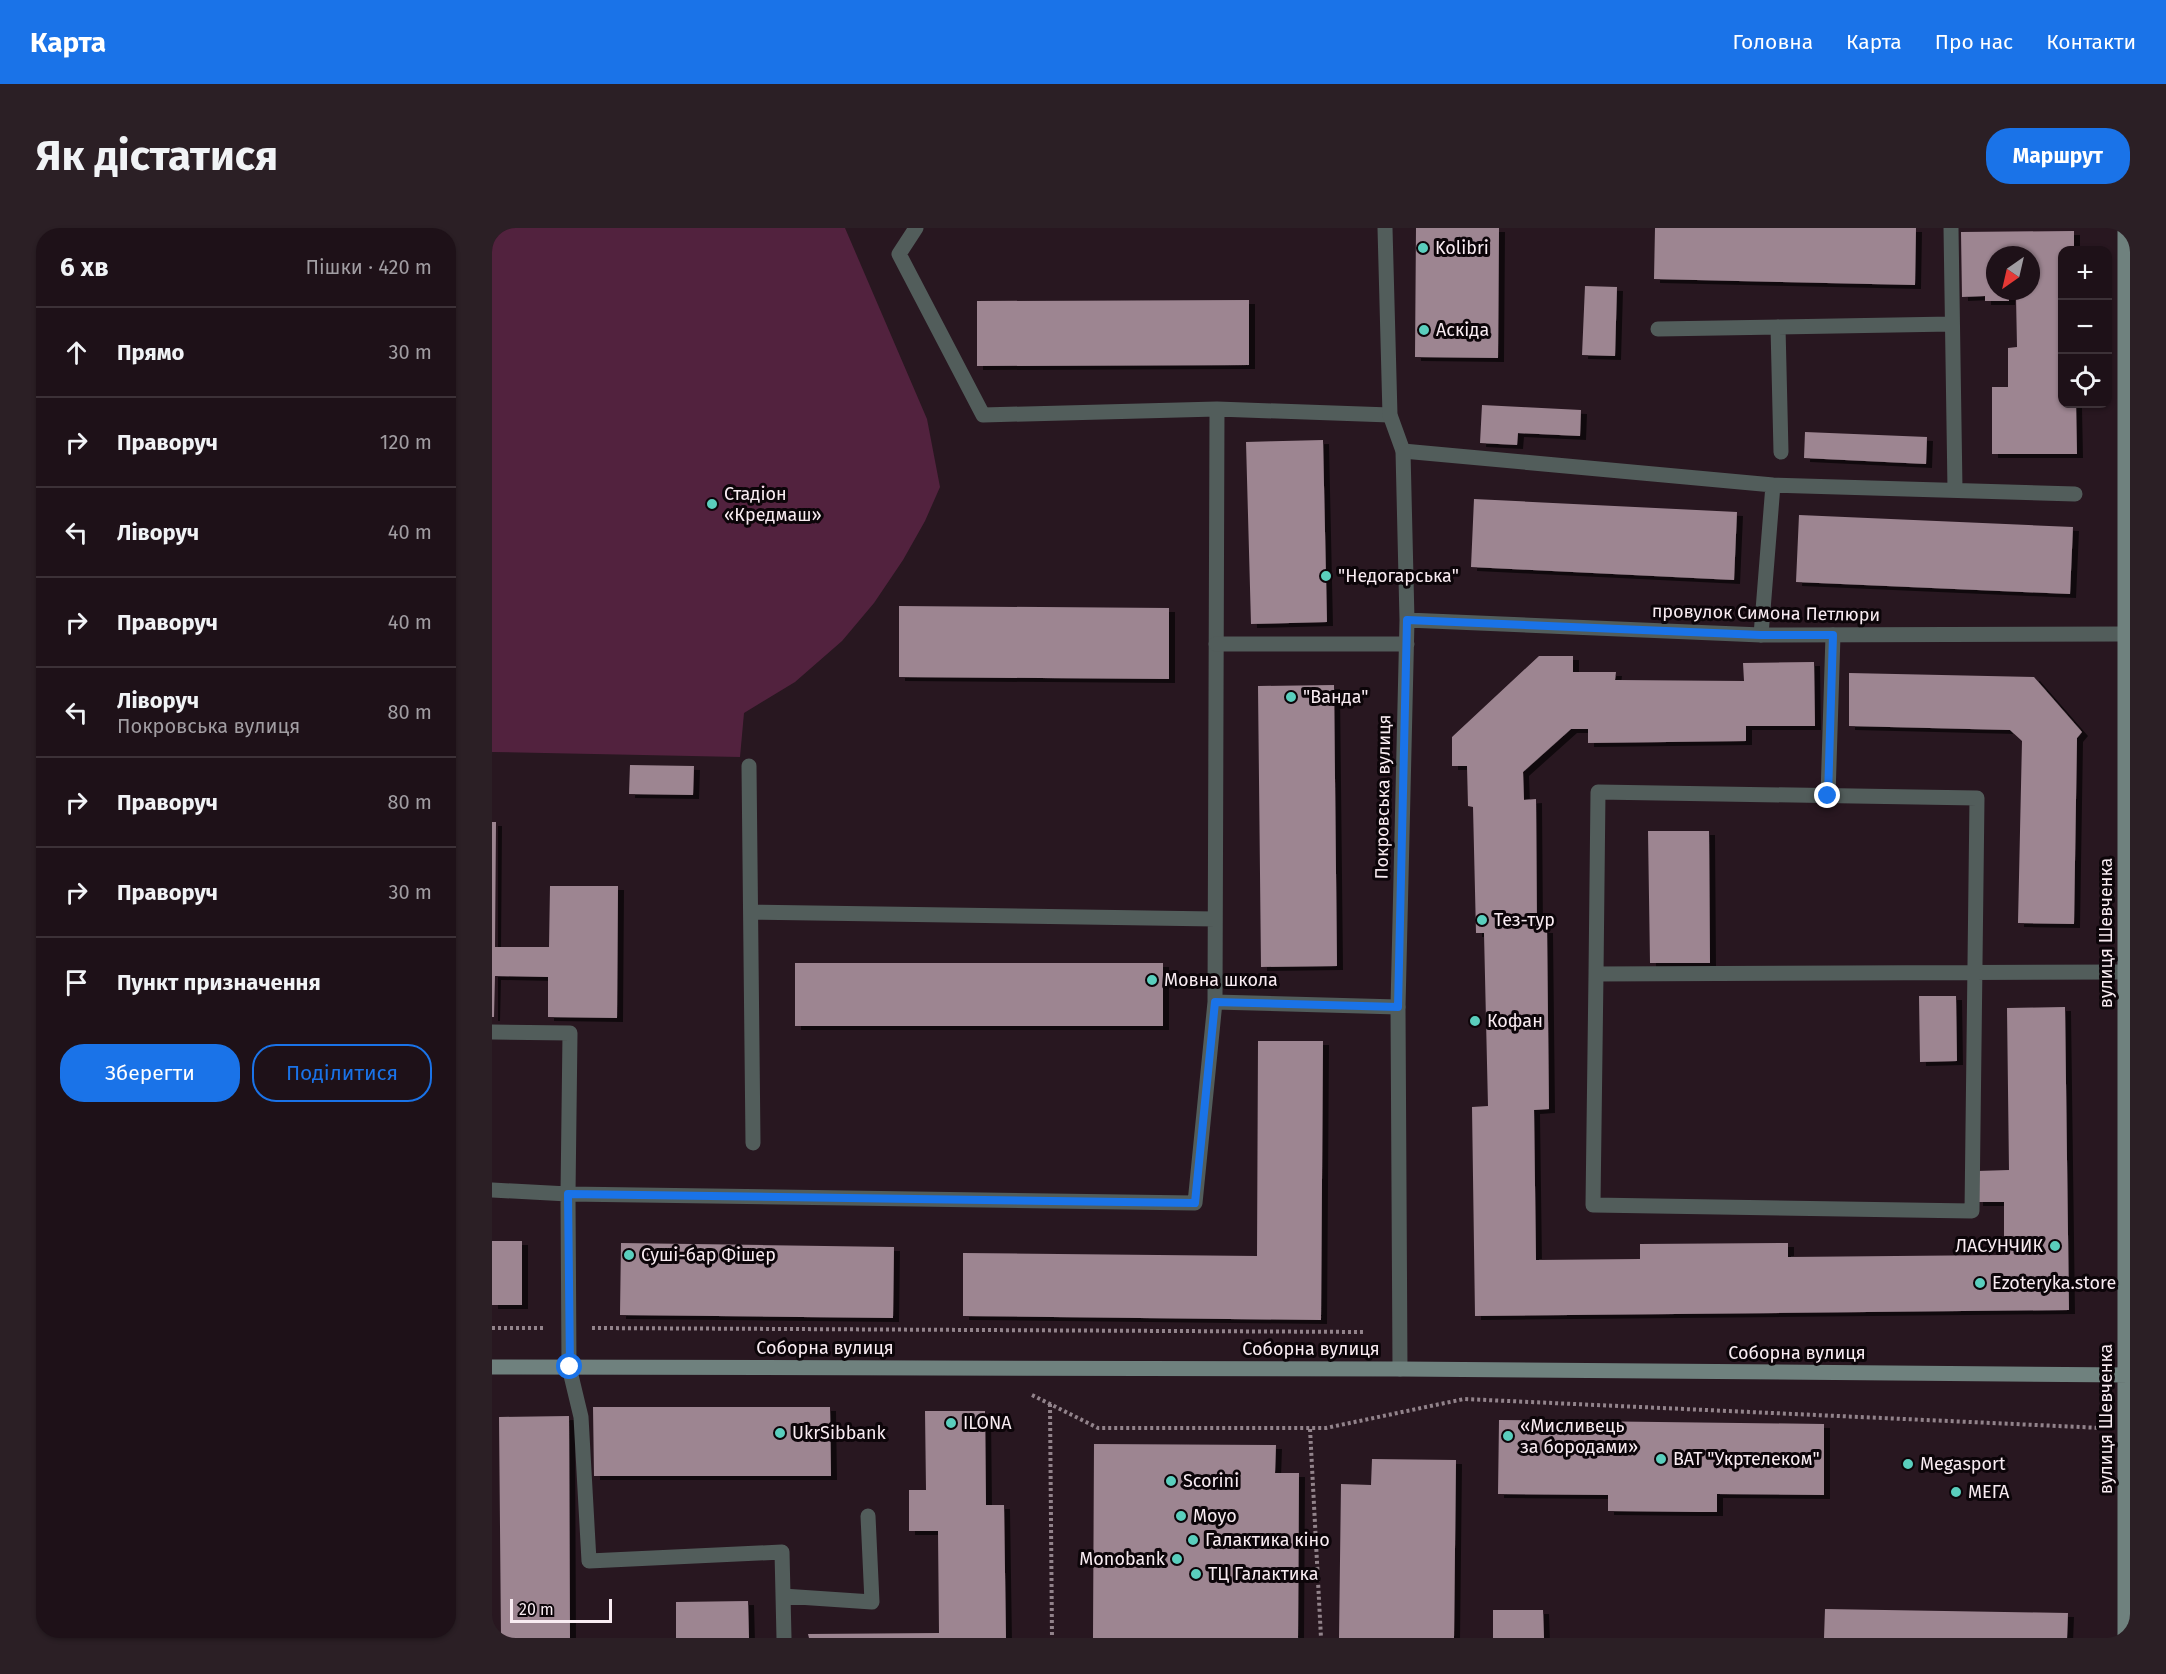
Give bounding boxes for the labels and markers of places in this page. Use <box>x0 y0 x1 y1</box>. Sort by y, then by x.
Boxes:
place label: Kolibri <box>1435 237 1489 259</box>
marker: Kolibri <box>1416 241 1430 255</box>
place label: Аскіда <box>1436 319 1489 341</box>
marker: Аскіда <box>1417 323 1431 337</box>
place label: Стадіон «Кредмаш» <box>724 483 822 526</box>
marker: Стадіон «Кредмаш» <box>705 497 719 511</box>
place label: "Недогарська" <box>1338 565 1459 587</box>
marker: "Недогарська" <box>1319 569 1333 583</box>
place label: "Ванда" <box>1303 686 1368 708</box>
marker: "Ванда" <box>1284 690 1298 704</box>
place label: Тез-тур <box>1494 909 1555 931</box>
marker: Тез-тур <box>1475 913 1489 927</box>
place label: Мовна школа <box>1164 969 1278 991</box>
marker: Мовна школа <box>1145 973 1159 987</box>
place label: Кофан <box>1487 1010 1543 1032</box>
marker: Кофан <box>1468 1014 1482 1028</box>
place label: ЛАСУНЧИК <box>1955 1235 2043 1257</box>
marker: ЛАСУНЧИК <box>2048 1239 2062 1253</box>
place label: Суші-бар Фішер <box>641 1244 776 1266</box>
marker: Суші-бар Фішер <box>622 1248 636 1262</box>
place label: Ezoteryka.store <box>1992 1272 2116 1294</box>
marker: Ezoteryka.store <box>1973 1276 1987 1290</box>
place label: ILONA <box>963 1412 1012 1434</box>
place label: «Мисливець за бородами» <box>1520 1415 1638 1458</box>
marker: ILONA <box>944 1416 958 1430</box>
place label: UkrSibbank <box>792 1422 887 1444</box>
marker: UkrSibbank <box>773 1426 787 1440</box>
marker: «Мисливець за бородами» <box>1501 1429 1515 1443</box>
place label: ВАТ "Укртелеком" <box>1673 1448 1820 1470</box>
marker: ВАТ "Укртелеком" <box>1654 1452 1668 1466</box>
place label: Megasport <box>1920 1453 2006 1475</box>
marker: Megasport <box>1901 1457 1915 1471</box>
place label: Scorini <box>1183 1470 1239 1492</box>
marker: Scorini <box>1164 1474 1178 1488</box>
place label: МЕГА <box>1968 1481 2010 1503</box>
marker: МЕГА <box>1949 1485 1963 1499</box>
place label: Moyo <box>1193 1505 1237 1527</box>
marker: Moyo <box>1174 1509 1188 1523</box>
place label: Галактика кіно <box>1205 1529 1330 1551</box>
marker: Галактика кіно <box>1186 1533 1200 1547</box>
place label: Monobank <box>1079 1548 1166 1570</box>
marker: Monobank <box>1170 1552 1184 1566</box>
place label: ТЦ Галактика <box>1208 1563 1318 1585</box>
marker: ТЦ Галактика <box>1189 1567 1203 1581</box>

